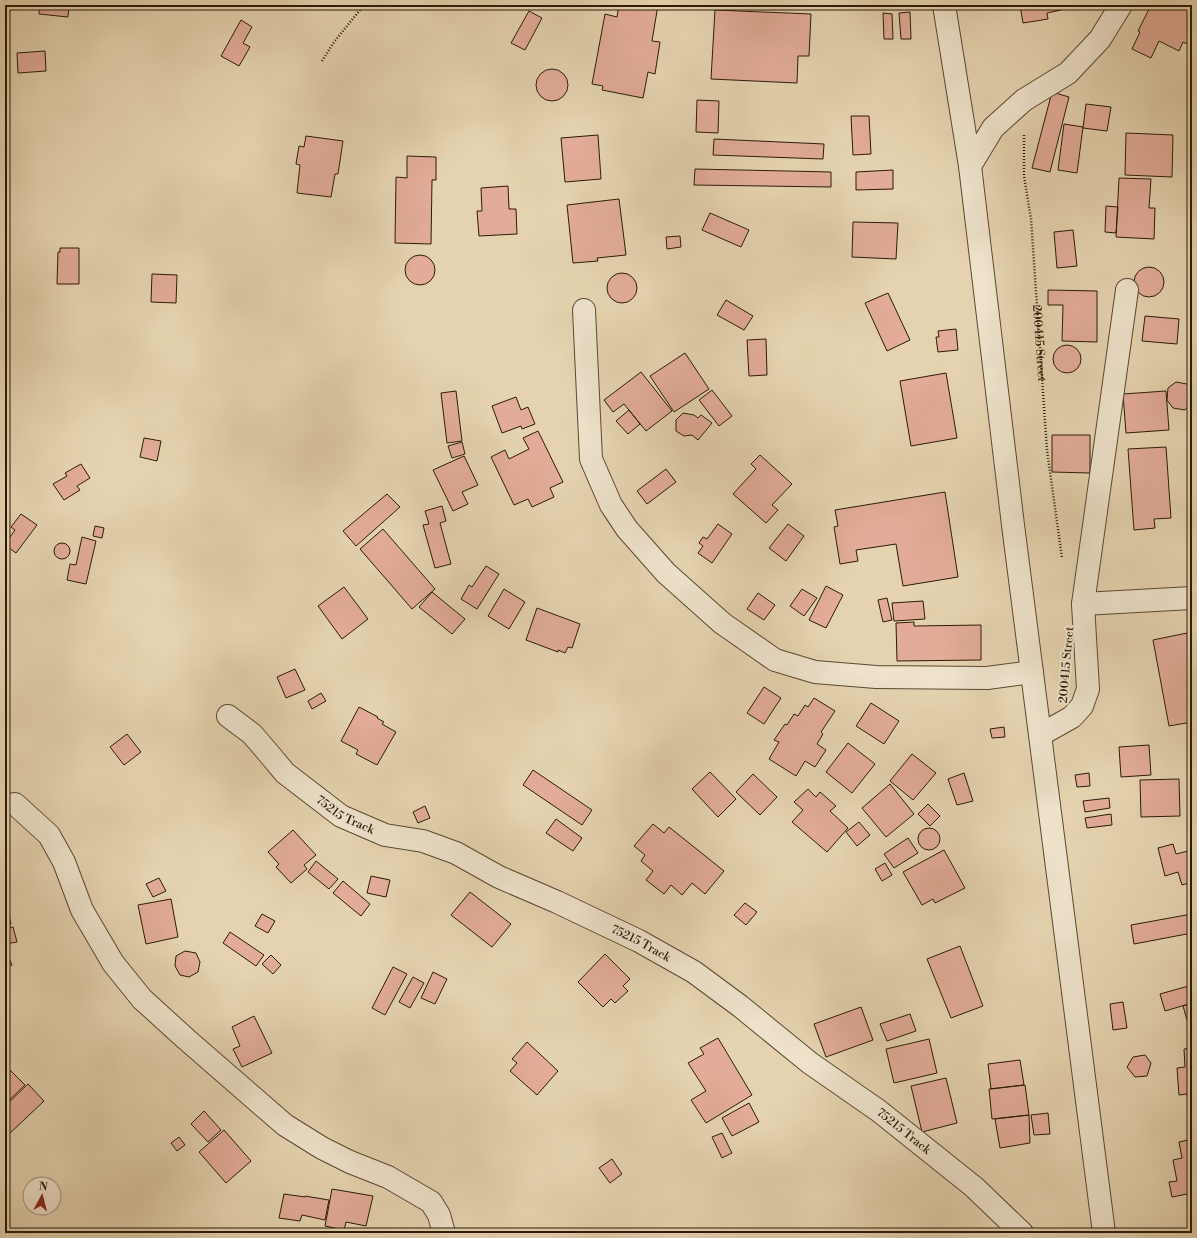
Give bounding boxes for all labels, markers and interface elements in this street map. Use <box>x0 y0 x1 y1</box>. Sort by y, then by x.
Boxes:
street label: 200415 Street <box>1029 304 1049 383</box>
street label: 200415 Street <box>1056 625 1077 704</box>
street label: 75215 Track <box>313 793 377 838</box>
street label: 75215 Track <box>608 922 674 966</box>
street label: 75215 Track <box>873 1105 934 1158</box>
north arrow <box>22 1176 62 1216</box>
text: N <box>38 1180 49 1195</box>

